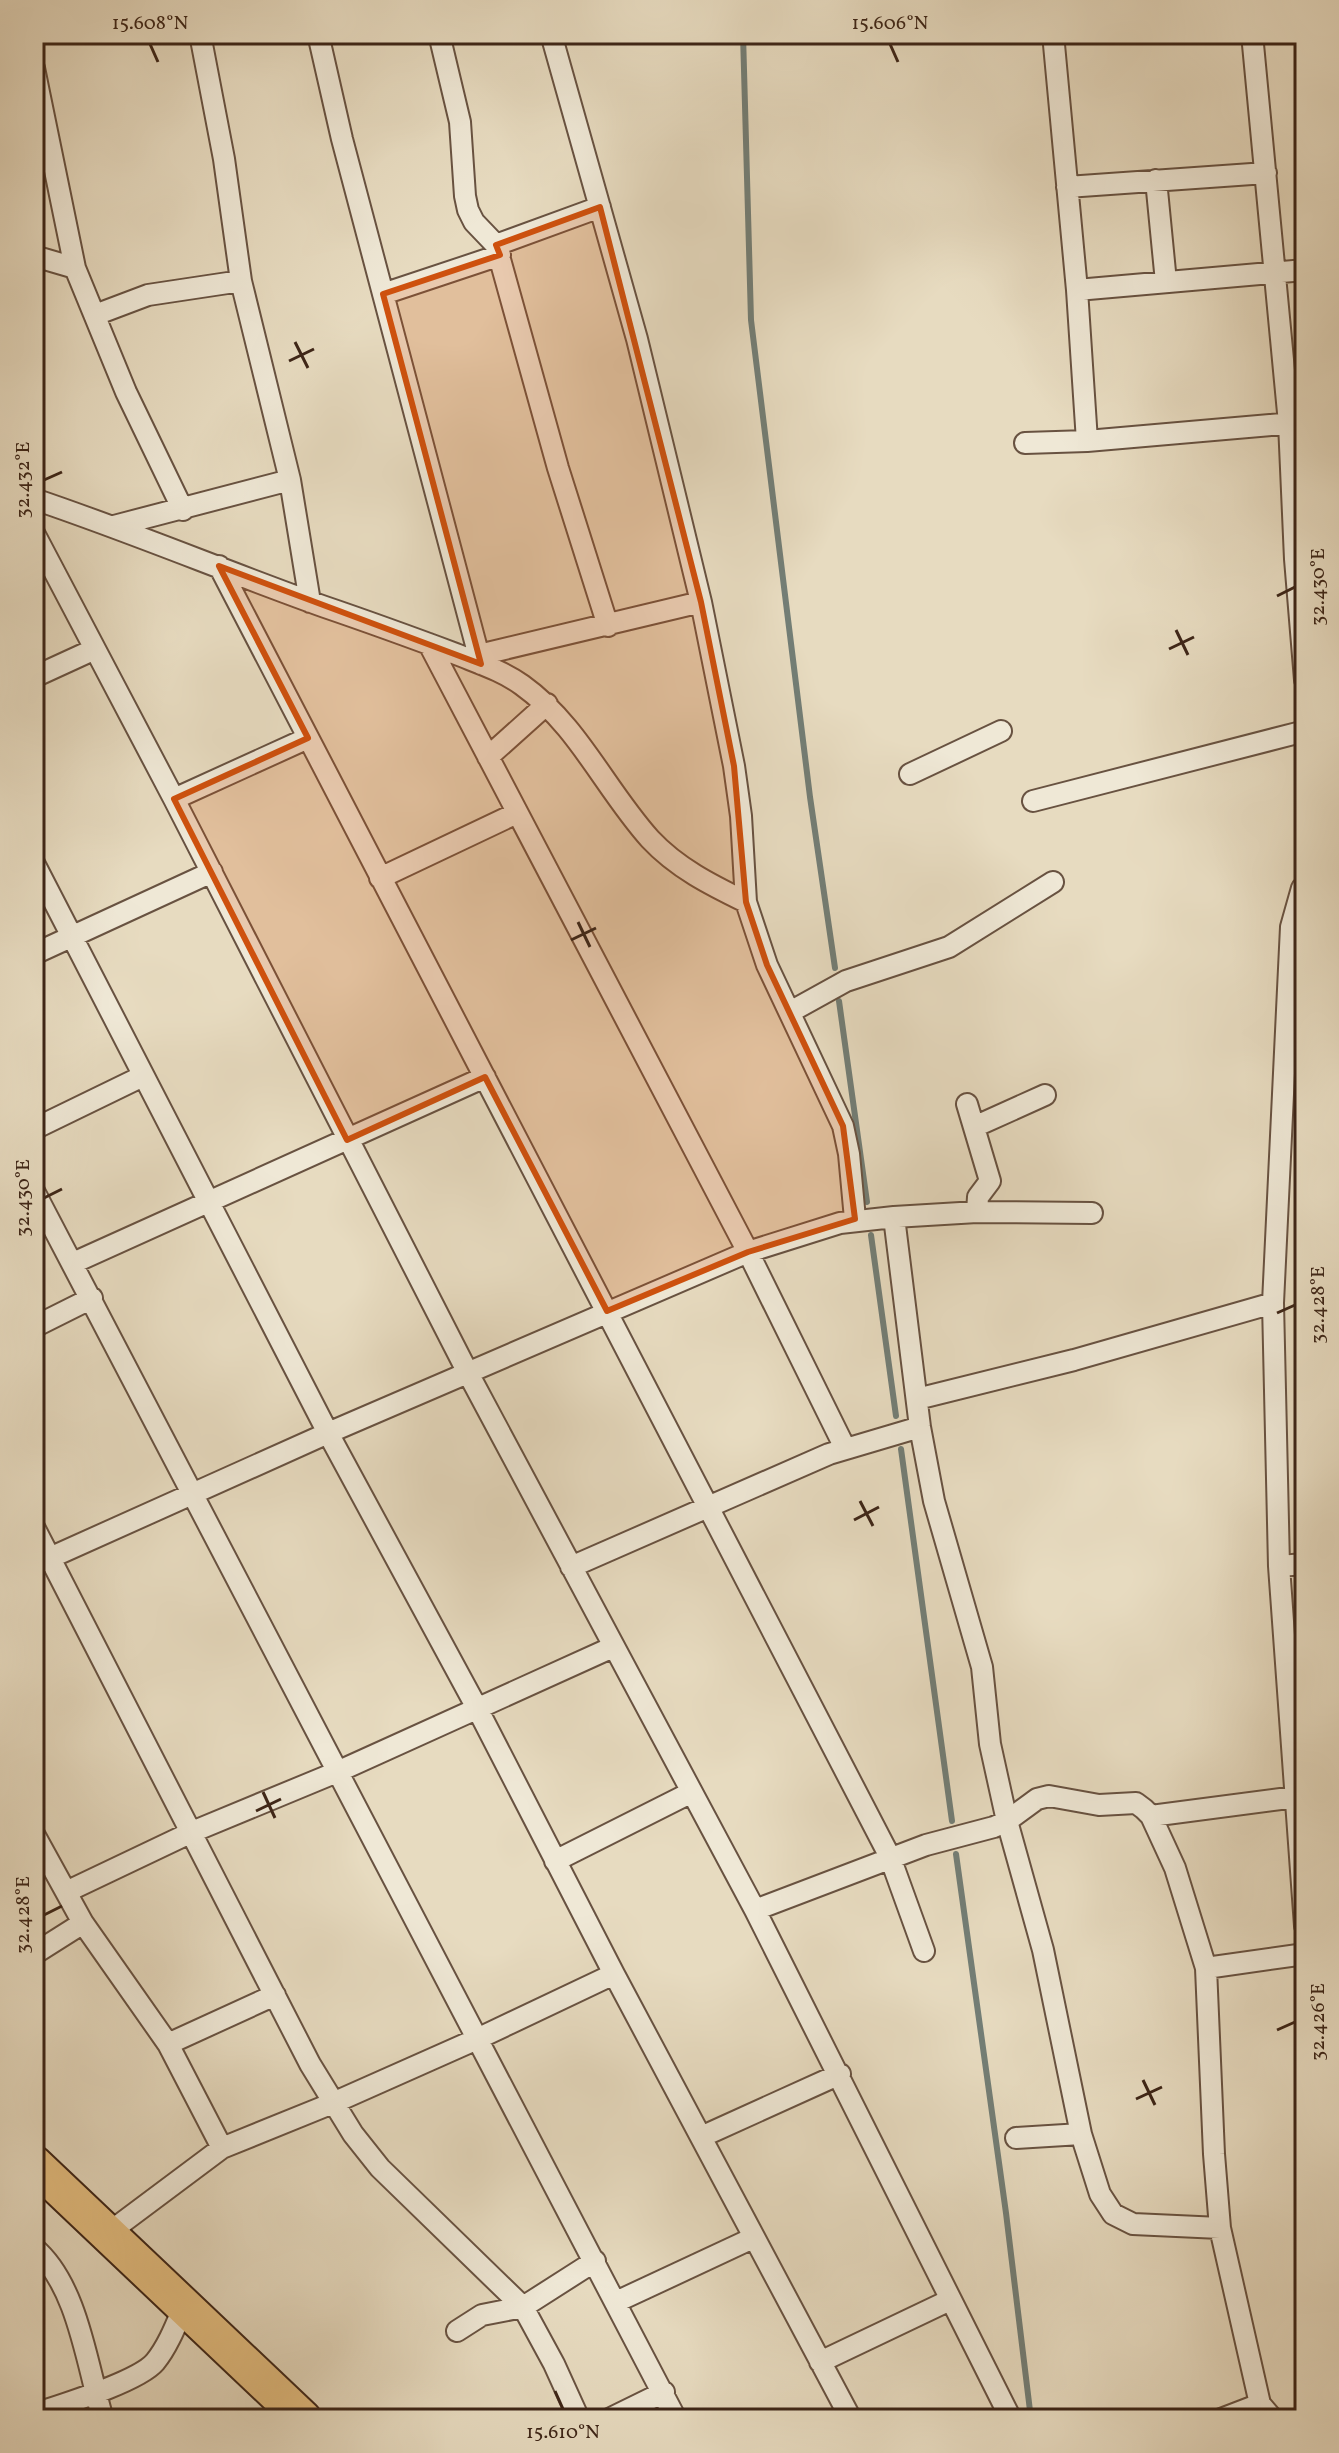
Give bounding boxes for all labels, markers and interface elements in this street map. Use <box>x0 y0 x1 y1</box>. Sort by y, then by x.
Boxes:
text: 15.608°N <box>112 10 189 38</box>
text: 15.606°N <box>852 10 929 38</box>
text: 32.432°E <box>10 442 38 518</box>
text: 32.430°E <box>1305 548 1333 626</box>
text: 32.430°E <box>10 1159 38 1237</box>
text: 32.428°E <box>1305 1266 1333 1344</box>
text: 32.428°E <box>10 1876 38 1954</box>
text: 32.426°E <box>1305 1983 1333 2061</box>
text: 15.610°N <box>526 2419 600 2447</box>

